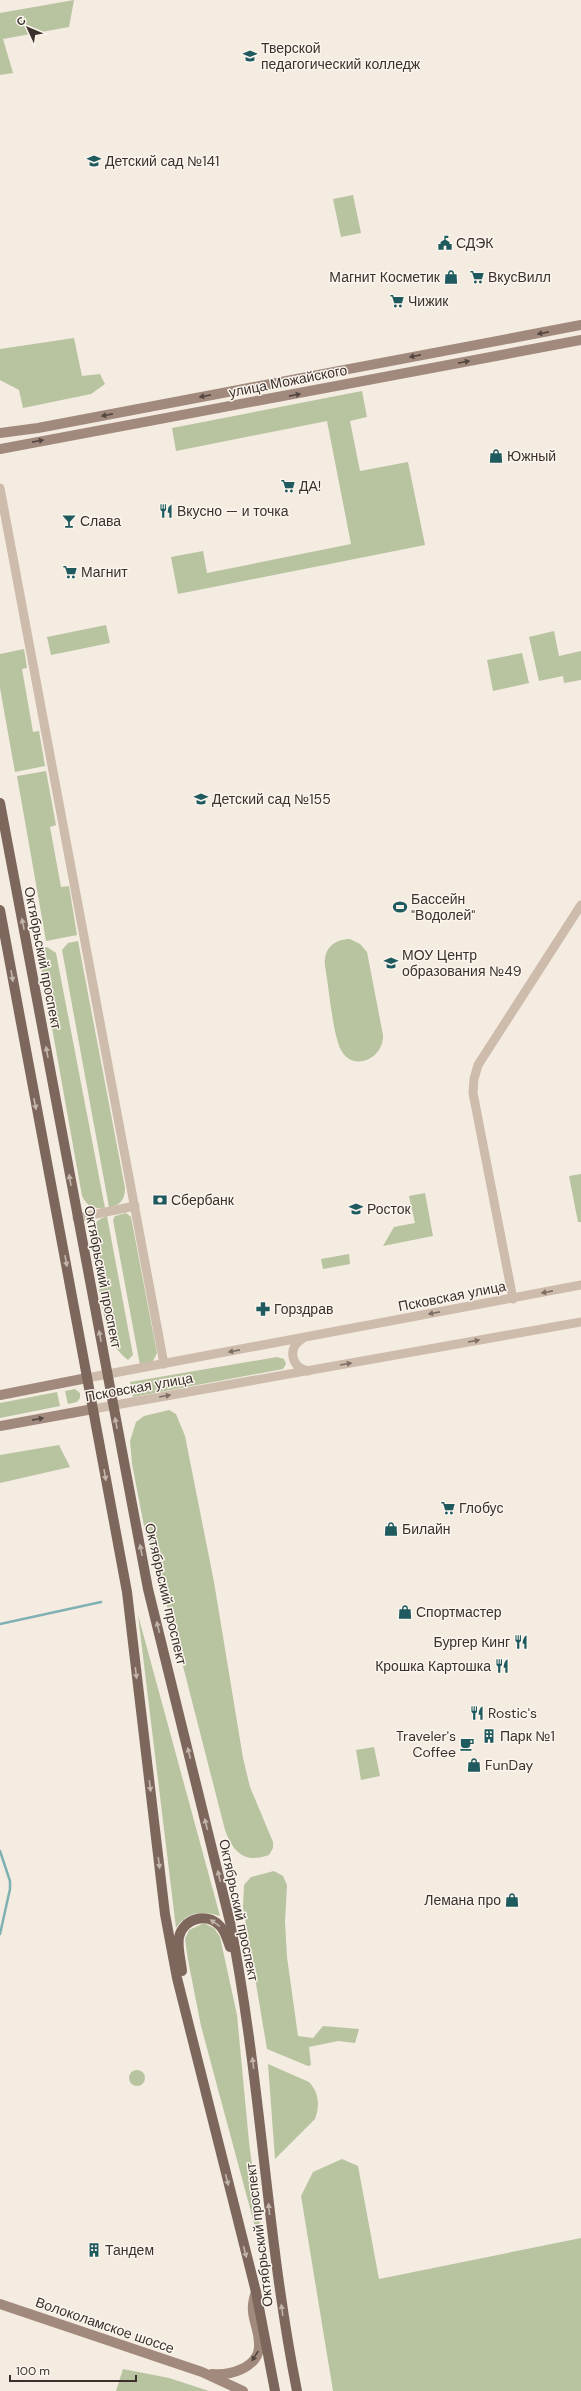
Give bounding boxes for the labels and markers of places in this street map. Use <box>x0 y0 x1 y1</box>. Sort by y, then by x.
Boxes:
place label: Тверской педагогический колледж <box>261 39 421 73</box>
school or university icon: Тверской педагогический колледж <box>242 48 258 64</box>
place label: Детский сад №141 <box>105 152 219 170</box>
school or university icon: Детский сад №141 <box>86 153 102 169</box>
place label: СДЭК <box>456 234 494 252</box>
public building icon: СДЭК <box>437 235 453 251</box>
place label: Магнит Косметик <box>329 268 441 286</box>
place label: ВкусВилл <box>488 268 551 286</box>
shop icon: Магнит Косметик <box>443 269 459 285</box>
supermarket icon: ВкусВилл <box>469 269 485 285</box>
place label: Чижик <box>408 292 449 310</box>
supermarket icon: Чижик <box>389 293 405 309</box>
place label: Южный <box>507 447 556 465</box>
shop icon: Южный <box>488 448 504 464</box>
place label: ДА! <box>299 477 321 495</box>
supermarket icon: ДА! <box>280 478 296 494</box>
place label: Вкусно — и точка <box>177 502 289 520</box>
restaurant icon: Вкусно — и точка <box>158 503 174 519</box>
place label: Слава <box>80 512 121 530</box>
bar icon: Слава <box>61 513 77 529</box>
place label: Магнит <box>81 563 128 581</box>
supermarket icon: Магнит <box>62 564 78 580</box>
place label: Детский сад №155 <box>212 790 331 808</box>
school or university icon: Детский сад №155 <box>193 791 209 807</box>
place label: Бассейн "Водолей" <box>411 890 475 924</box>
sports icon: Бассейн "Водолей" <box>392 899 408 915</box>
place label: МОУ Центр образования №49 <box>402 946 522 980</box>
school or university icon: МОУ Центр образования №49 <box>383 955 399 971</box>
place label: Сбербанк <box>171 1191 235 1209</box>
bank icon: Сбербанк <box>152 1192 168 1208</box>
place label: Росток <box>367 1200 412 1218</box>
school or university icon: Росток <box>348 1201 364 1217</box>
place label: Горздрав <box>274 1300 333 1318</box>
pharmacy icon: Горздрав <box>255 1301 271 1317</box>
place label: Глобус <box>459 1499 503 1517</box>
supermarket icon: Глобус <box>440 1500 456 1516</box>
place label: Билайн <box>402 1520 451 1538</box>
shop icon: Билайн <box>383 1521 399 1537</box>
place label: Спортмастер <box>416 1603 502 1621</box>
shop icon: Спортмастер <box>397 1604 413 1620</box>
place label: Бургер Кинг <box>434 1633 510 1651</box>
restaurant icon: Бургер Кинг <box>513 1634 529 1650</box>
place label: Крошка Картошка <box>375 1657 491 1675</box>
restaurant icon: Крошка Картошка <box>494 1658 510 1674</box>
place label: Rostic's <box>488 1704 537 1722</box>
restaurant icon: Rostic's <box>469 1705 485 1721</box>
place label: Traveler's Coffee <box>396 1727 456 1761</box>
place label: Парк №1 <box>500 1727 555 1745</box>
building icon: Парк №1 <box>481 1728 497 1744</box>
cafe icon: Traveler's Coffee <box>459 1736 475 1752</box>
place label: FunDay <box>485 1756 534 1774</box>
shop icon: FunDay <box>466 1757 482 1773</box>
place label: Лемана про <box>424 1891 501 1909</box>
shop icon: Лемана про <box>504 1892 520 1908</box>
place label: Тандем <box>105 2241 154 2259</box>
building icon: Тандем <box>86 2242 102 2258</box>

